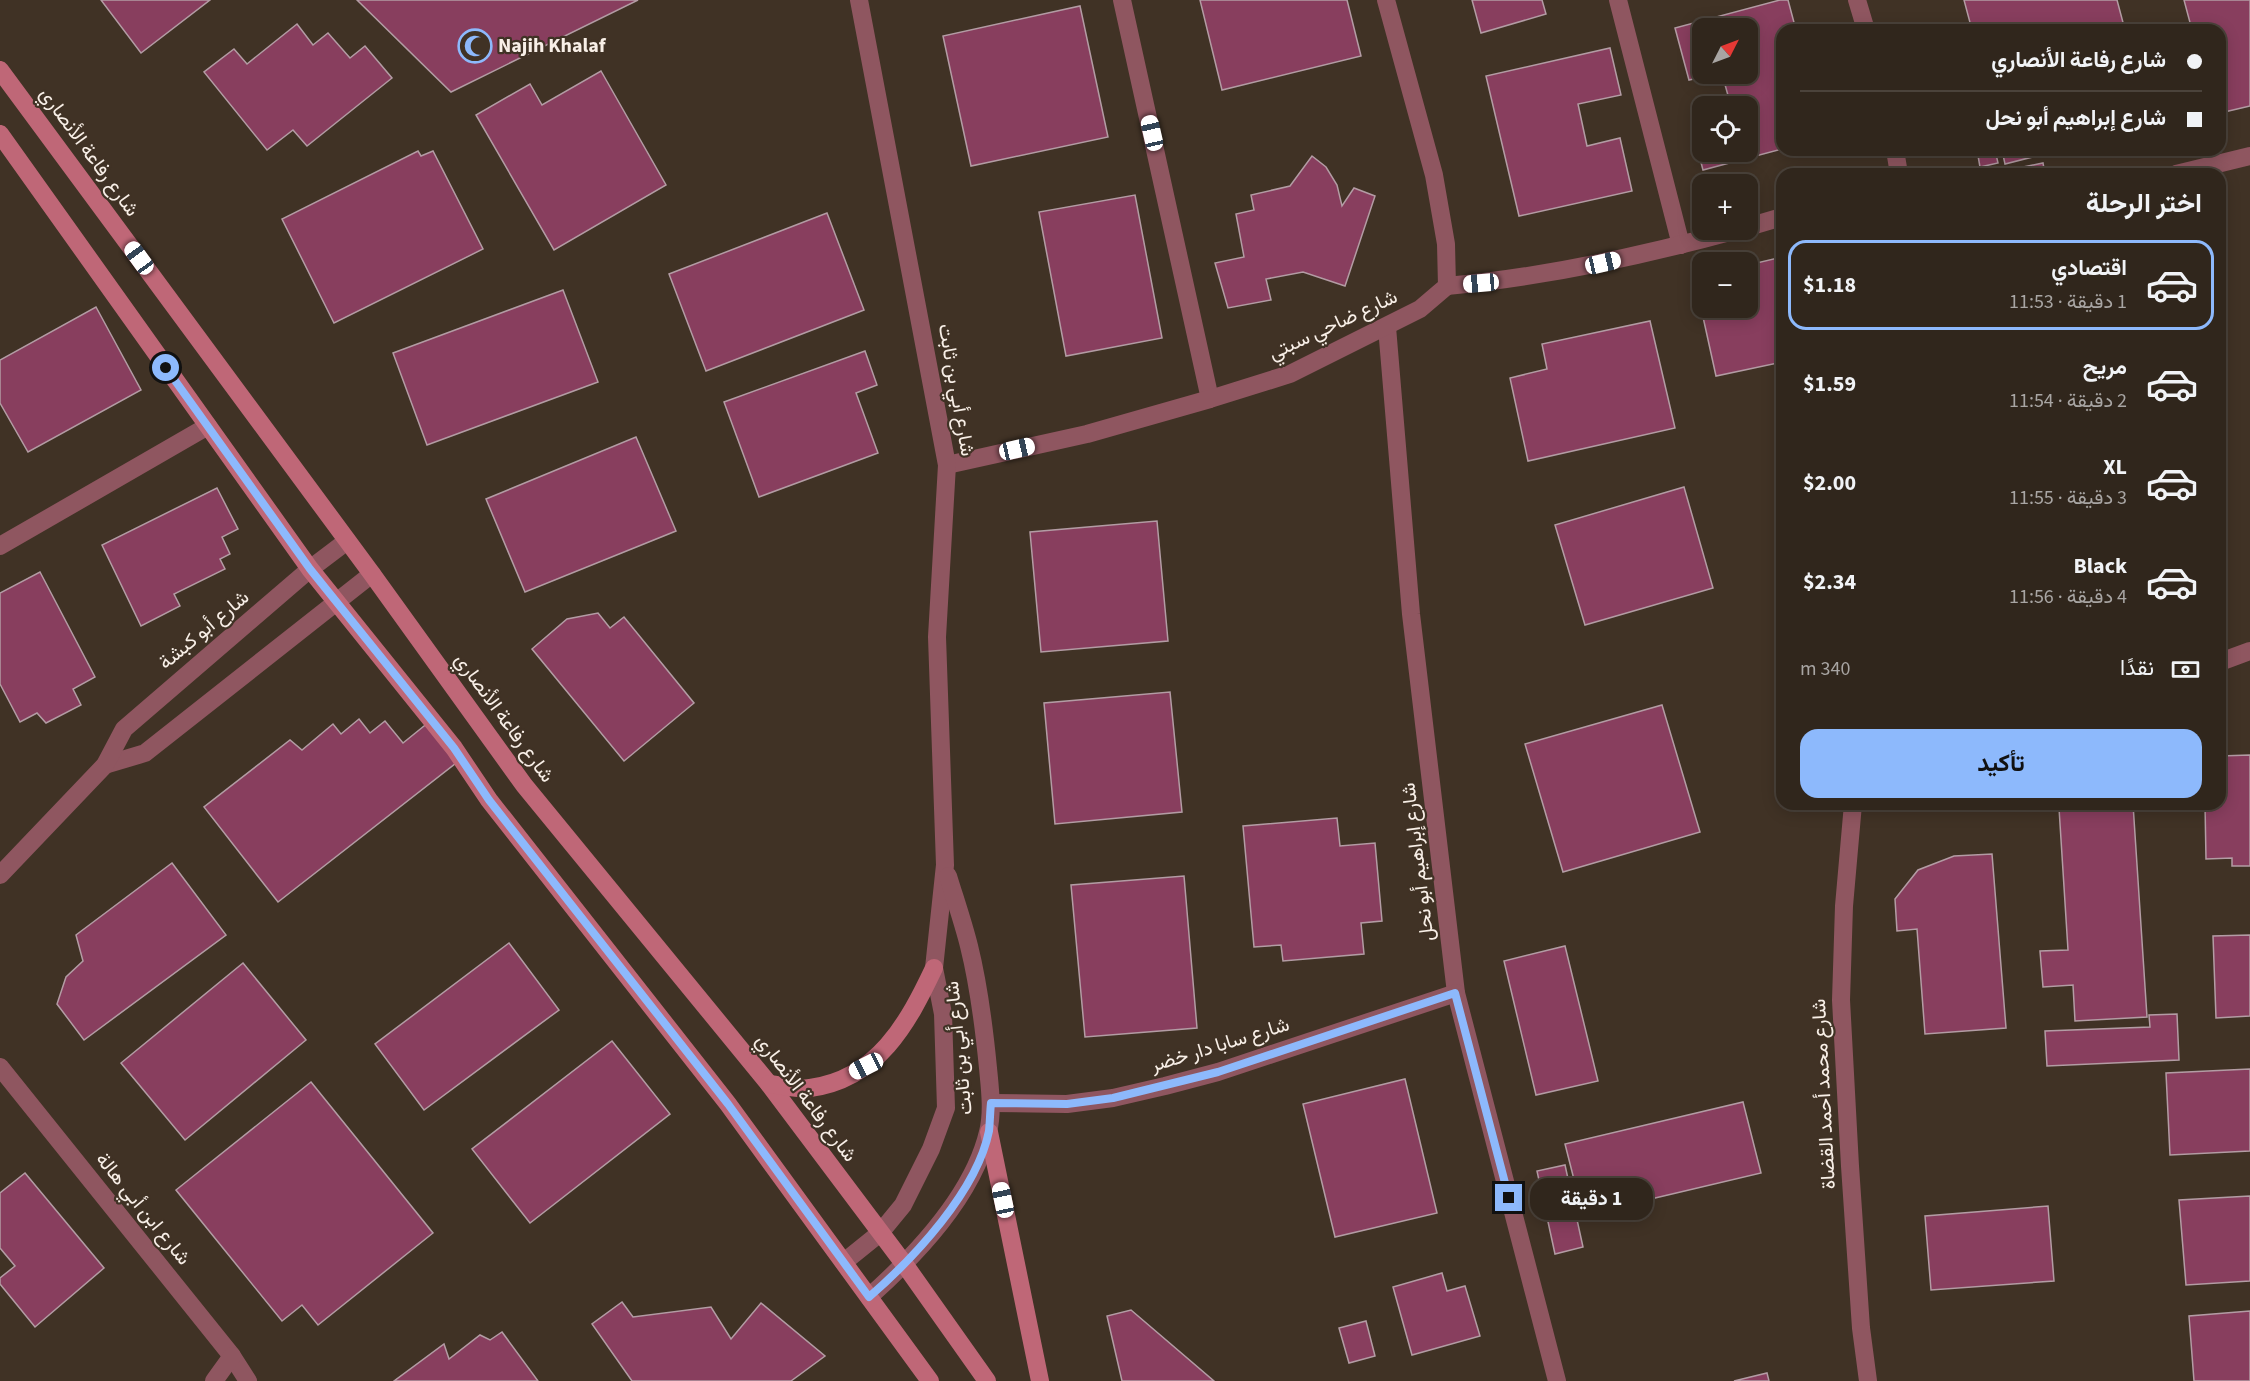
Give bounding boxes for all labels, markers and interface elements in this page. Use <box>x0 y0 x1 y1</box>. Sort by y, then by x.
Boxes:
north arrow <box>1692 18 1758 84</box>
map controls <box>1692 18 1758 318</box>
mosque icon: Najih Khalaf <box>457 28 493 64</box>
place label: Najih Khalaf <box>498 32 607 60</box>
text: شارع رفاعة الأنصاري <box>1991 44 2166 76</box>
street label: شارع رفاعة الأنصاري <box>31 81 146 224</box>
button: locate <box>1692 96 1758 162</box>
text: شارع إبراهيم أبو نحل <box>1985 102 2166 134</box>
car <box>1139 113 1165 153</box>
button: + <box>1692 174 1758 240</box>
text: اختر الرحلة <box>2086 184 2202 223</box>
car <box>121 238 157 278</box>
car <box>1583 250 1623 276</box>
button: − <box>1692 252 1758 318</box>
text: اقتصادي <box>2051 252 2127 284</box>
icon: car <box>2145 258 2199 312</box>
text: $1.18 <box>1803 269 1856 301</box>
car <box>1462 272 1500 294</box>
street label: شارع ضاحي سبتي <box>1264 283 1403 369</box>
text: 1 دقيقة · 11:53 <box>2009 288 2127 316</box>
street label: شارع أبي بن ثابت <box>929 321 981 459</box>
text: مريح <box>2083 351 2127 383</box>
route start <box>152 354 179 381</box>
icon: car <box>2145 357 2199 411</box>
text: $1.59 <box>1803 368 1856 400</box>
text: 2 دقيقة · 11:54 <box>2009 387 2127 415</box>
car <box>997 436 1037 462</box>
text: XL <box>2103 451 2127 483</box>
icon: car <box>2145 456 2199 510</box>
text: $2.00 <box>1803 467 1856 499</box>
text: 3 دقيقة · 11:55 <box>2009 484 2127 512</box>
text: Black <box>2073 550 2127 582</box>
icon: car <box>2145 555 2199 609</box>
text: $2.34 <box>1803 566 1856 598</box>
text: 4 دقيقة · 11:56 <box>2009 583 2127 611</box>
street label: شارع أبو كبشة <box>153 584 255 676</box>
street label: شارع رفاعة الأنصاري <box>446 647 561 790</box>
text: نقدًا <box>2120 652 2154 684</box>
icon: cash <box>2169 653 2202 686</box>
text: 340 m <box>1800 655 1850 683</box>
button: تأكيد <box>1800 729 2202 798</box>
street label: شارع إبراهيم أبو نحل <box>1394 781 1442 943</box>
street label: شارع أبي بن ثابت <box>938 980 982 1116</box>
street label: شارع محمد أحمد القضاة <box>1805 998 1843 1190</box>
street label: شارع سابا دار خضر <box>1146 1011 1293 1080</box>
street label: شارع رفاعة الأنصاري <box>747 1028 864 1169</box>
car <box>846 1050 886 1082</box>
street label: شارع ابن أبي هالة <box>87 1147 197 1273</box>
callout: 1 دقيقة <box>1530 1177 1653 1219</box>
car <box>990 1181 1016 1219</box>
route end <box>1495 1184 1522 1211</box>
text: 1 دقيقة <box>1561 1185 1622 1213</box>

